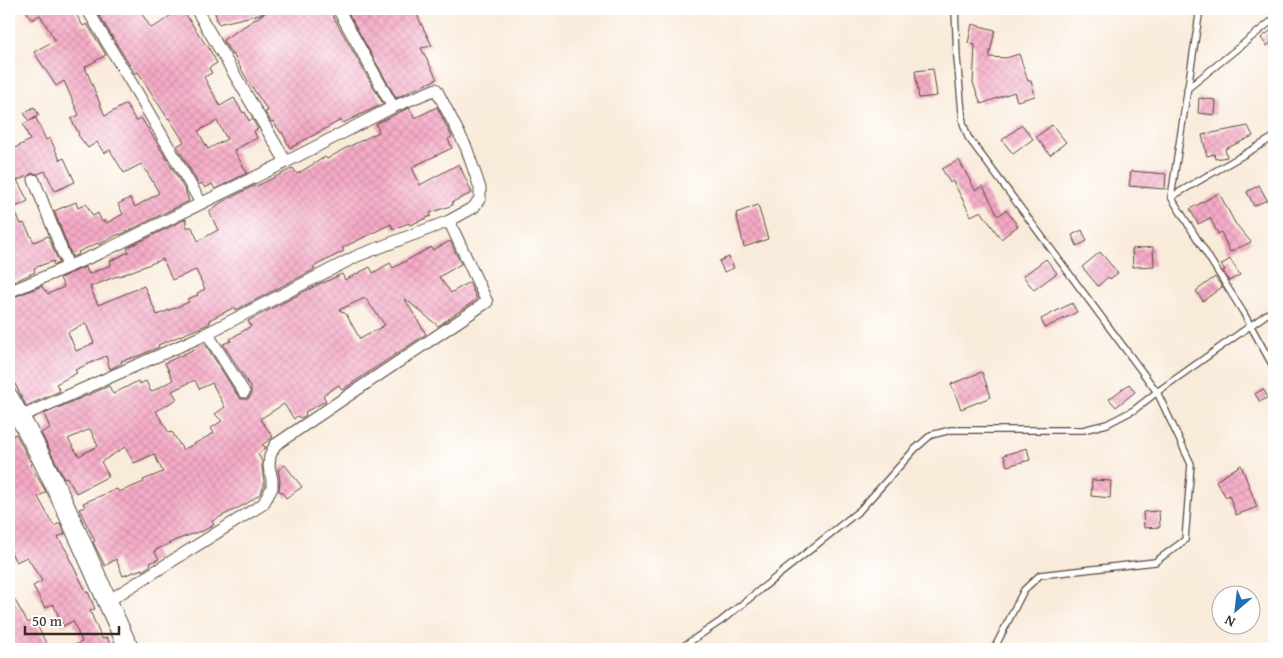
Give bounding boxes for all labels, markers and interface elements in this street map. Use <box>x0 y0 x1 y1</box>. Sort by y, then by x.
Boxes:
north arrow <box>1210 586 1260 636</box>
scale bar <box>25 603 119 635</box>
text: 50 m <box>32 610 63 631</box>
text: N <box>1221 610 1239 633</box>

